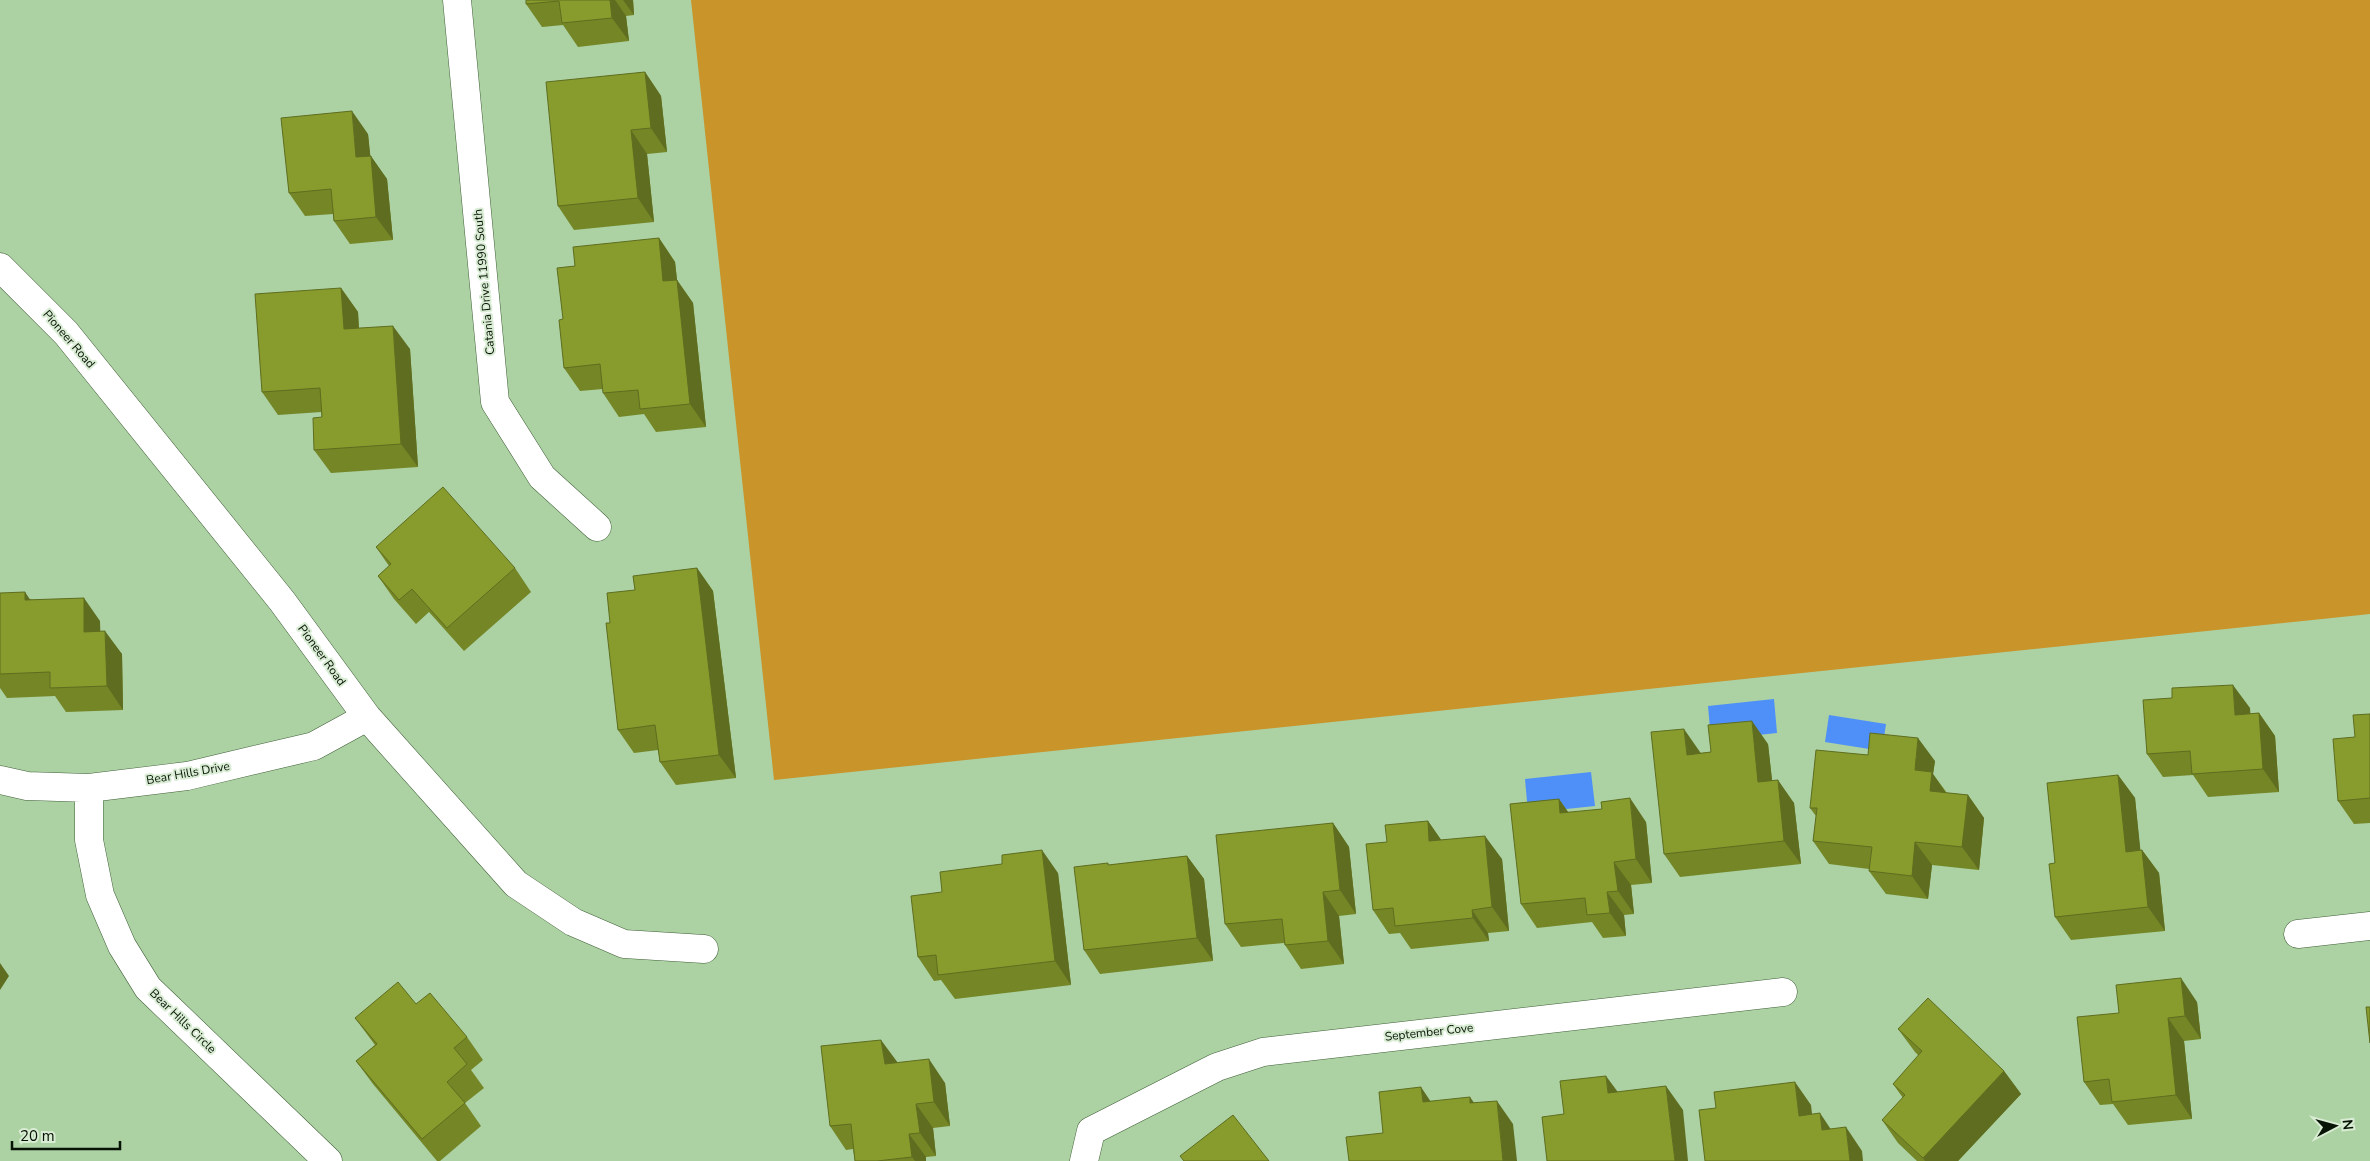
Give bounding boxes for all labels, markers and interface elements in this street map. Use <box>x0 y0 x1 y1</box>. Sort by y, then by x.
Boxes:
street label: Catania Drive 11990 South <box>470 208 498 356</box>
street label: Pioneer Road <box>39 307 99 371</box>
street label: Pioneer Road <box>294 621 350 689</box>
street label: Bear Hills Drive <box>145 758 231 788</box>
street label: Bear Hills Circle <box>146 985 220 1057</box>
street label: September Cove <box>1384 1019 1474 1045</box>
north arrow <box>2310 1101 2360 1151</box>
scale bar <box>12 1118 120 1150</box>
text: N <box>2337 1118 2357 1131</box>
text: 20 m <box>20 1126 55 1146</box>

